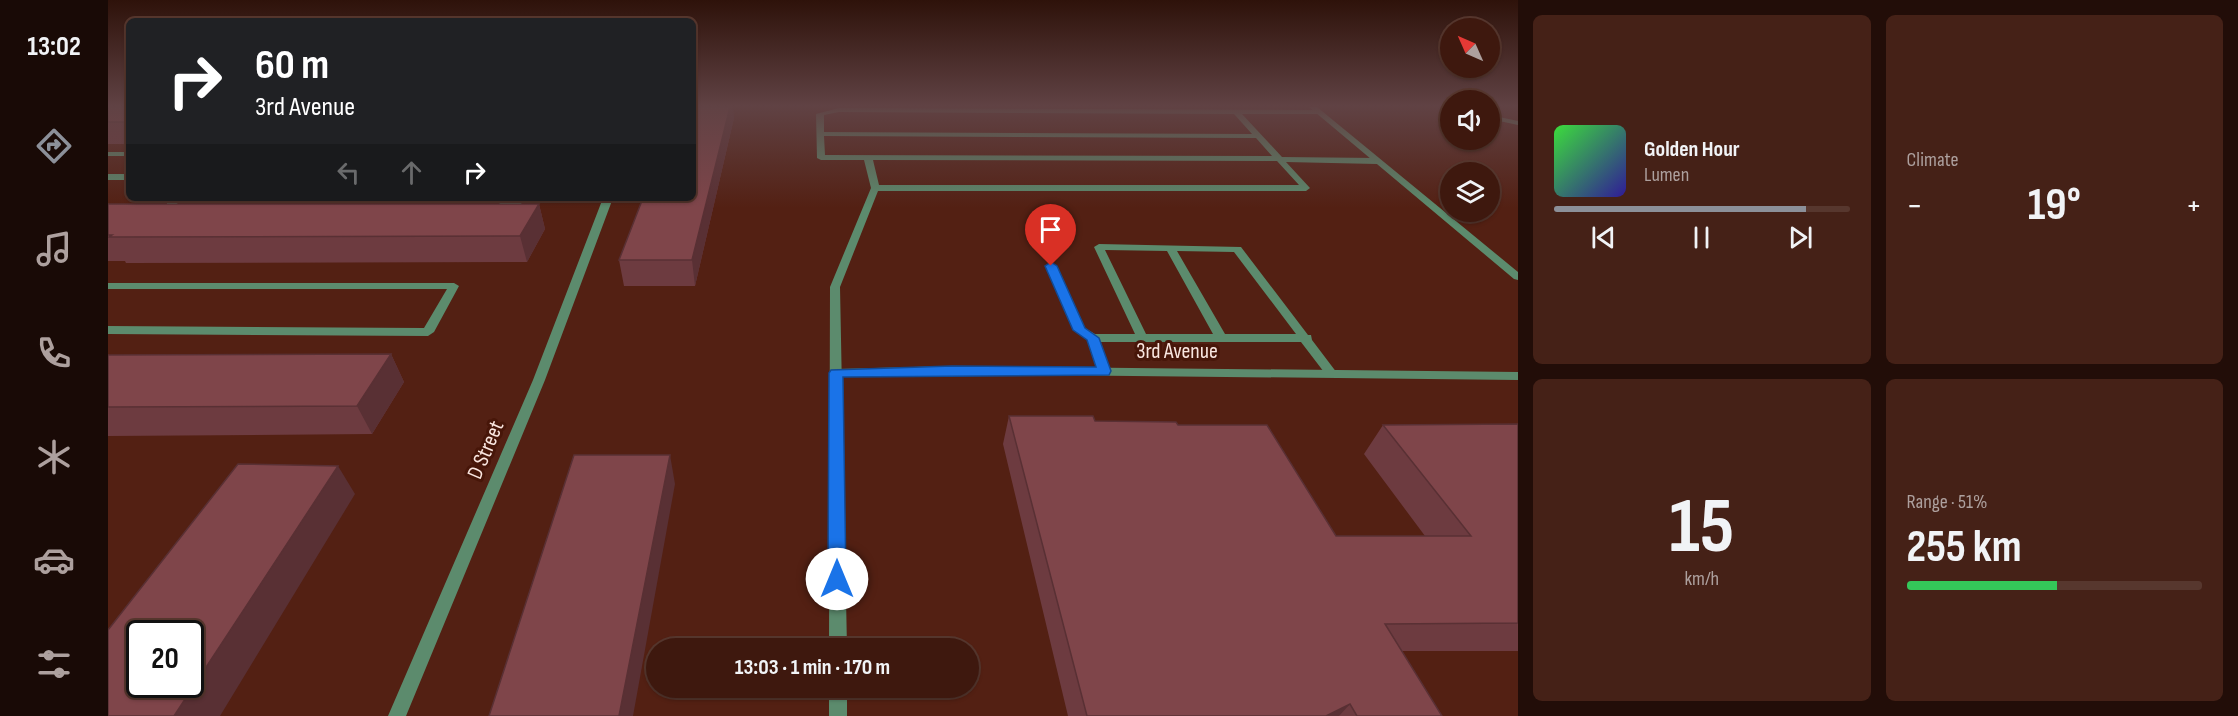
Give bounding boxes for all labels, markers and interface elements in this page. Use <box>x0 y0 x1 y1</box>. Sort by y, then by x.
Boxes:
north arrow <box>1440 18 1500 78</box>
map controls <box>1440 18 1500 222</box>
text: 13:02 <box>27 31 81 63</box>
text: 60 m <box>255 40 329 91</box>
icon: right <box>156 42 234 120</box>
button: sound <box>1440 90 1500 150</box>
text: 3rd Avenue <box>255 91 355 123</box>
icon: directions <box>33 125 75 167</box>
text: Golden Hour <box>1644 136 1740 163</box>
text: Climate <box>1907 148 1959 172</box>
icon: left <box>332 156 365 189</box>
icon: ahead <box>395 156 428 189</box>
icon: right <box>458 156 491 189</box>
button: layers <box>1440 162 1500 222</box>
text: Lumen <box>1644 163 1689 187</box>
text: 19° <box>2028 178 2081 233</box>
text: − <box>1907 186 1923 226</box>
text: + <box>2186 186 2202 226</box>
pin <box>1025 204 1076 266</box>
icon: arrive <box>1034 213 1067 246</box>
icon: previous <box>1587 221 1620 254</box>
icon: pause <box>1685 221 1718 254</box>
icon: next <box>1784 221 1817 254</box>
icon: music <box>33 228 75 270</box>
icon: phone <box>33 332 75 374</box>
street label: 3rd Avenue <box>1136 338 1218 365</box>
street label: D Street <box>462 417 510 483</box>
icon: climate <box>33 436 75 478</box>
text: 15 <box>1669 481 1734 574</box>
text: Range · 51% <box>1907 490 1988 514</box>
text: 255 km <box>1907 520 2022 575</box>
icon: car <box>33 539 75 581</box>
position arrow <box>805 547 869 611</box>
text: km/h <box>1684 567 1719 591</box>
speed limit sign: 20 <box>126 620 204 698</box>
icon: filters <box>33 643 75 685</box>
text: 13:03 · 1 min · 170 m <box>735 654 890 681</box>

